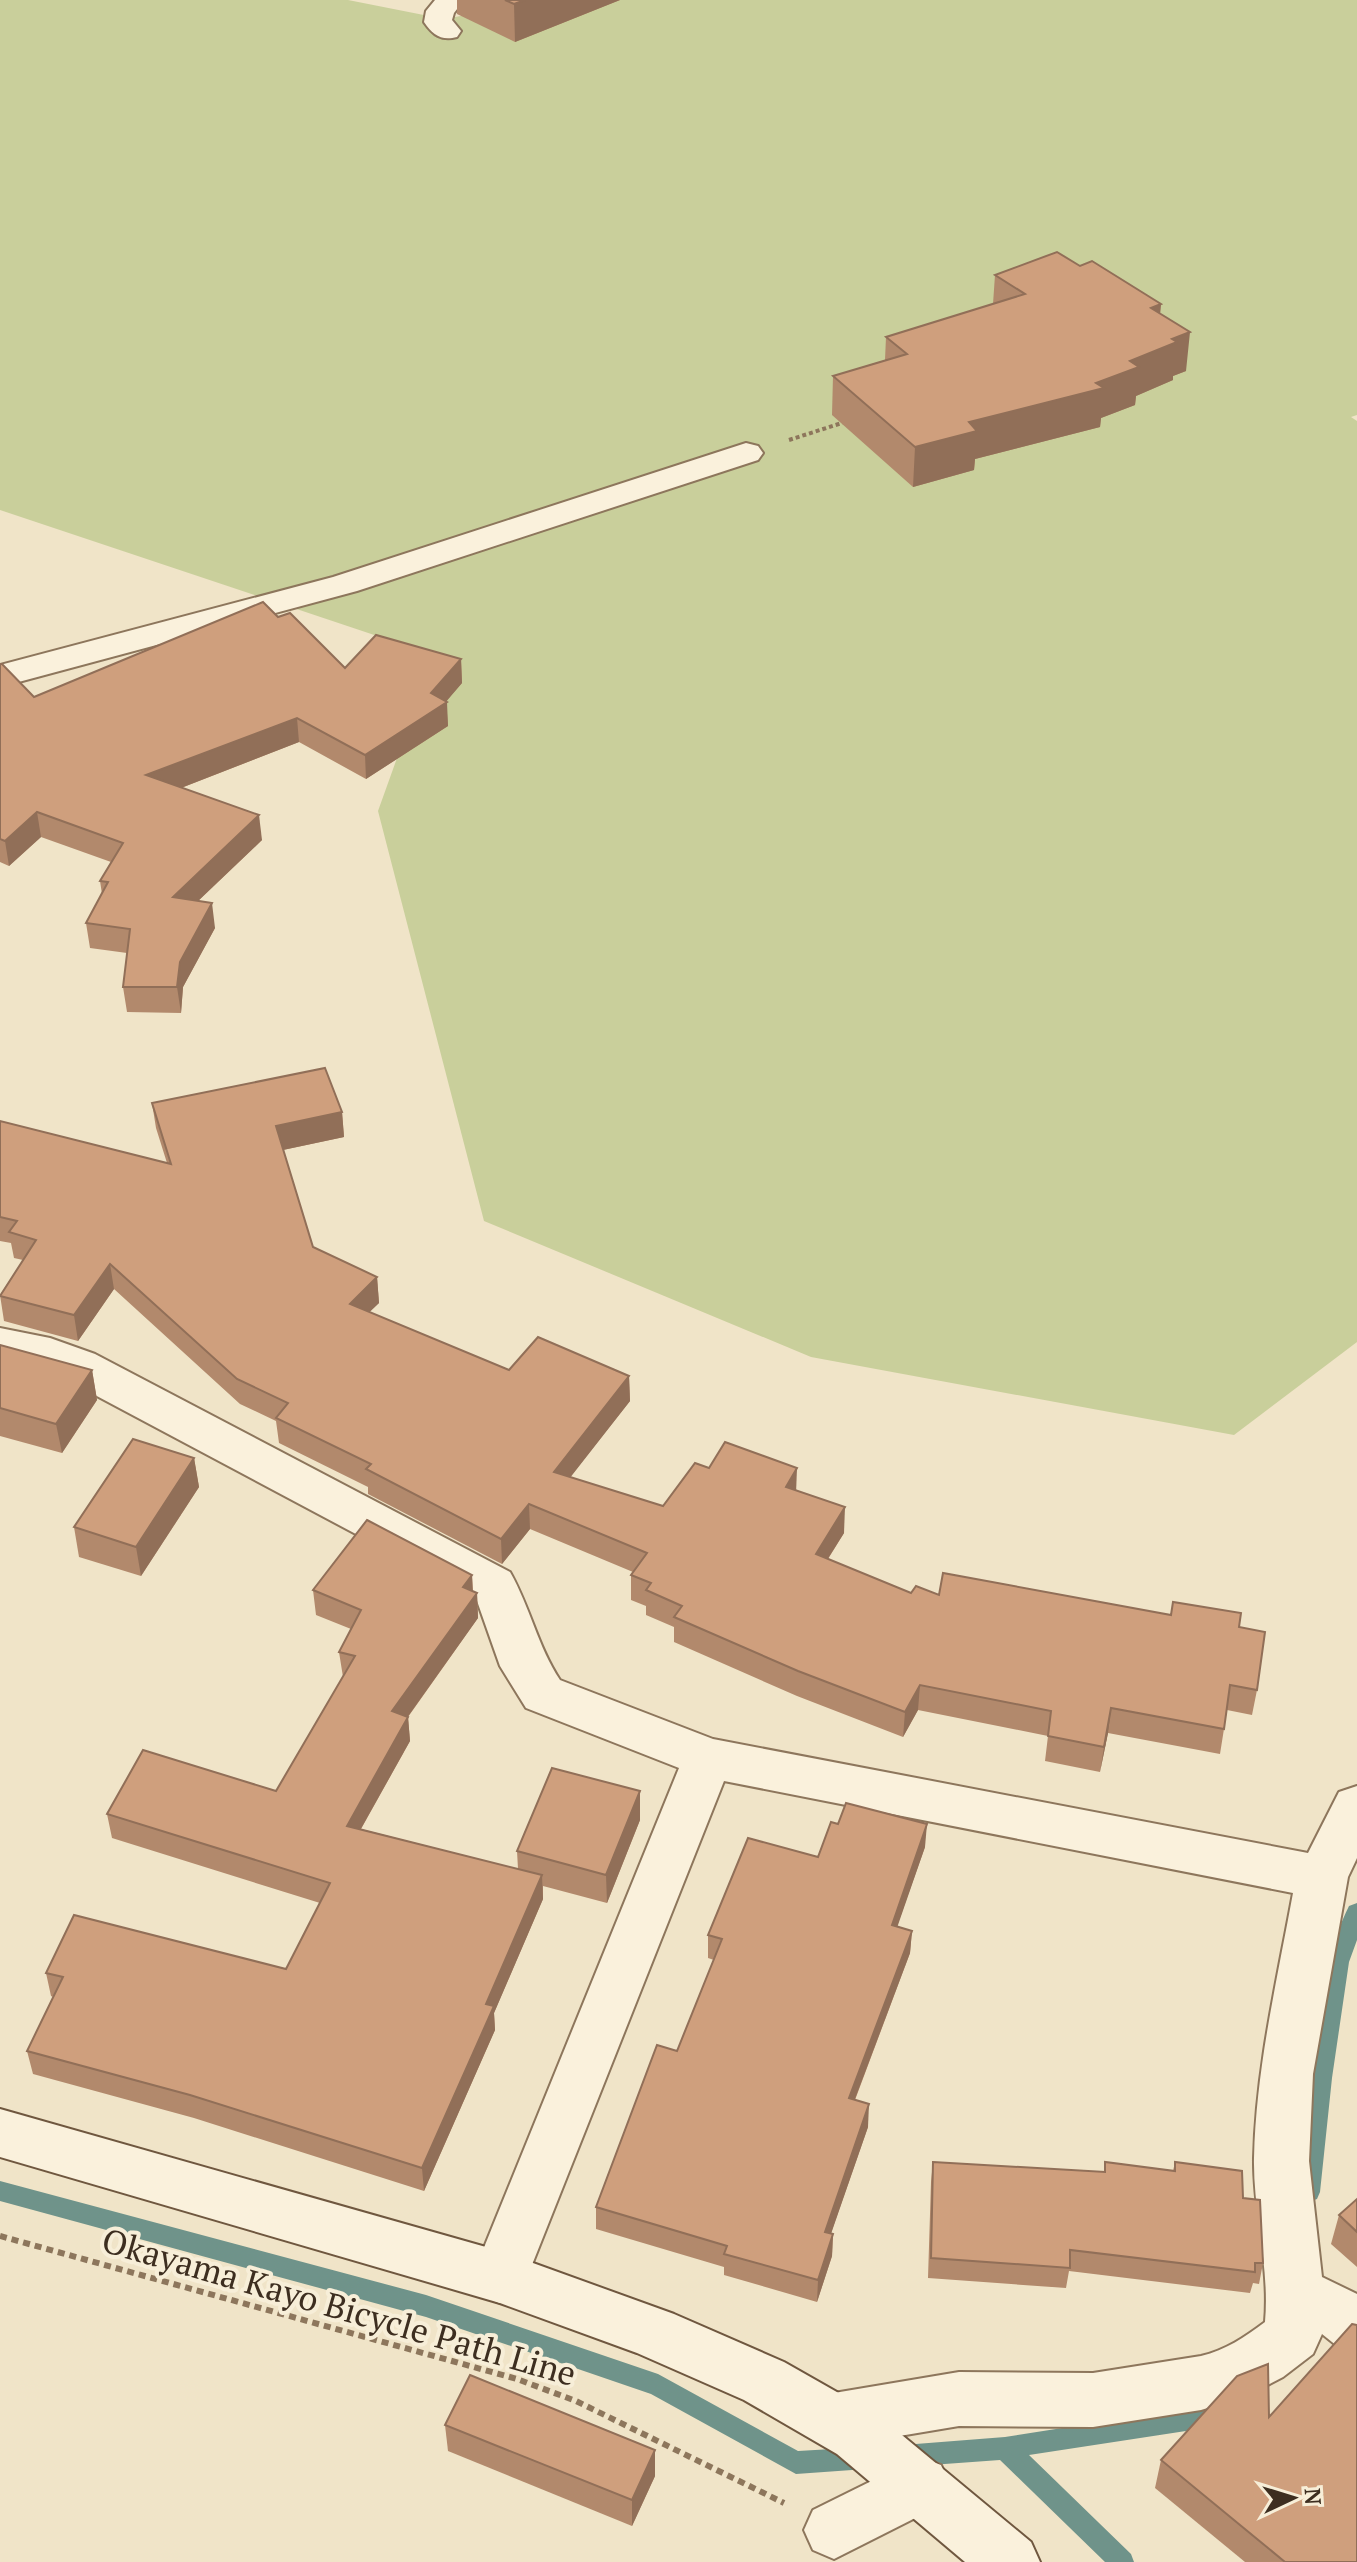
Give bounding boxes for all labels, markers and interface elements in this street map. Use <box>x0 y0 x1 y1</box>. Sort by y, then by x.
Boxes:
street label: Okayama Kayo Bicycle Path Line <box>97 2217 581 2396</box>
north arrow <box>1253 2458 1333 2538</box>
text: N <box>1298 2487 1329 2506</box>

